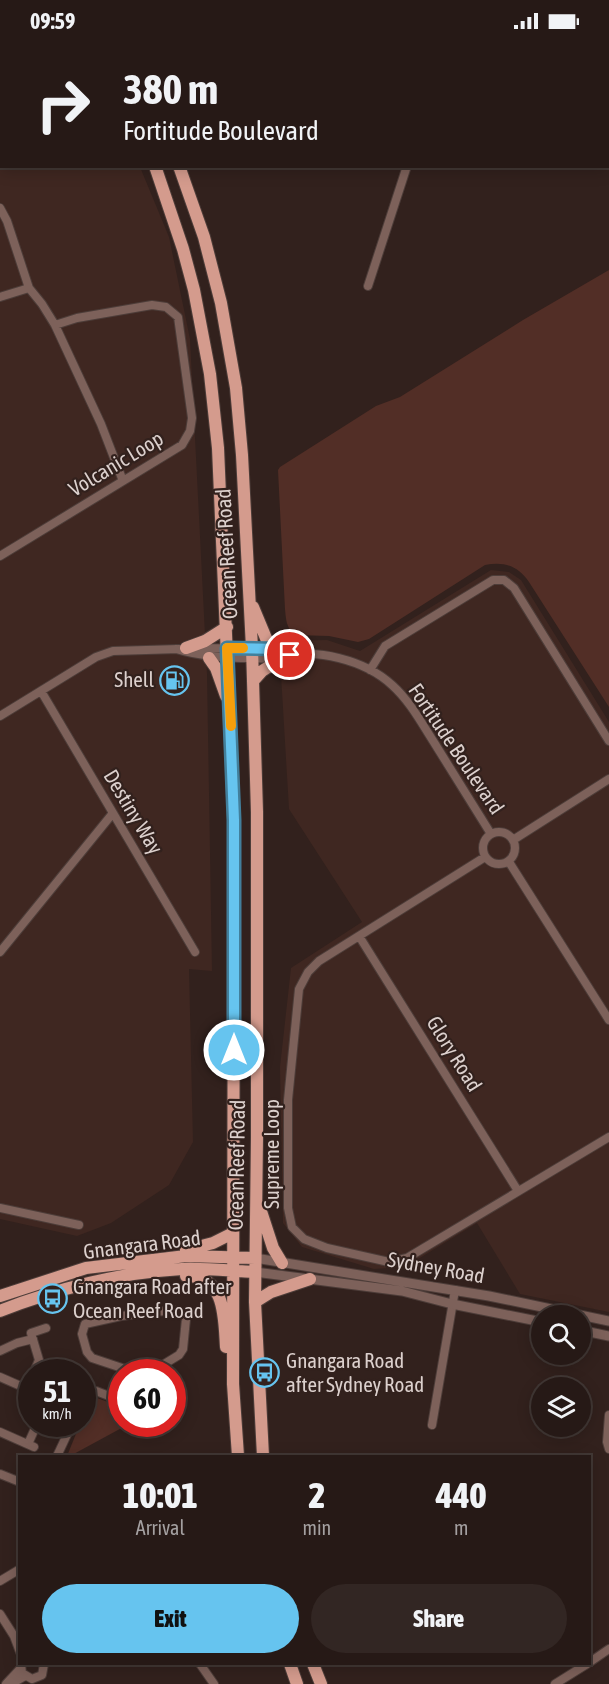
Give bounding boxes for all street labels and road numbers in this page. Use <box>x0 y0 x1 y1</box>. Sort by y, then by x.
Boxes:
street label: Volcanic Loop <box>64 426 167 501</box>
street label: Ocean Reef Road <box>211 488 241 620</box>
street label: Fortitude Boulevard <box>404 679 509 818</box>
street label: Destiny Way <box>99 765 169 858</box>
street label: Glory Road <box>422 1011 487 1096</box>
street label: Ocean Reef Road <box>223 1099 249 1230</box>
street label: Supreme Loop <box>259 1099 283 1209</box>
street label: Gnangara Road <box>82 1225 202 1263</box>
street label: Sydney Road <box>386 1247 487 1287</box>

